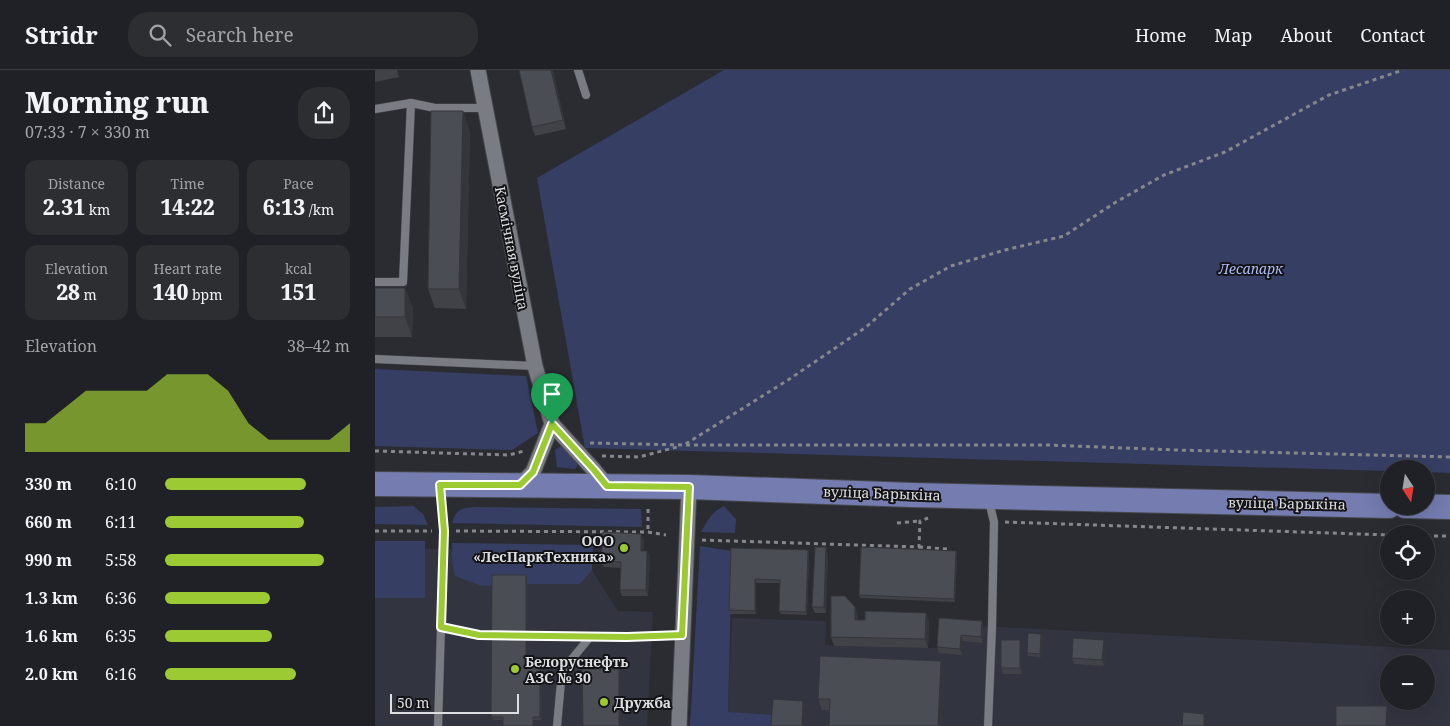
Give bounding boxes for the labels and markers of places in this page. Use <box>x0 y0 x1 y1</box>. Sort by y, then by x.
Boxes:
pin <box>531 373 573 424</box>
place label: ООО «ЛесПаркТехника» <box>473 531 614 566</box>
marker: ООО «ЛесПаркТехника» <box>618 542 630 554</box>
place label: Белоруснефть АЗС № 30 <box>525 652 628 687</box>
marker: Белоруснефть АЗС № 30 <box>509 663 521 675</box>
place label: Дружба <box>614 693 671 712</box>
marker: Дружба <box>598 696 610 708</box>

